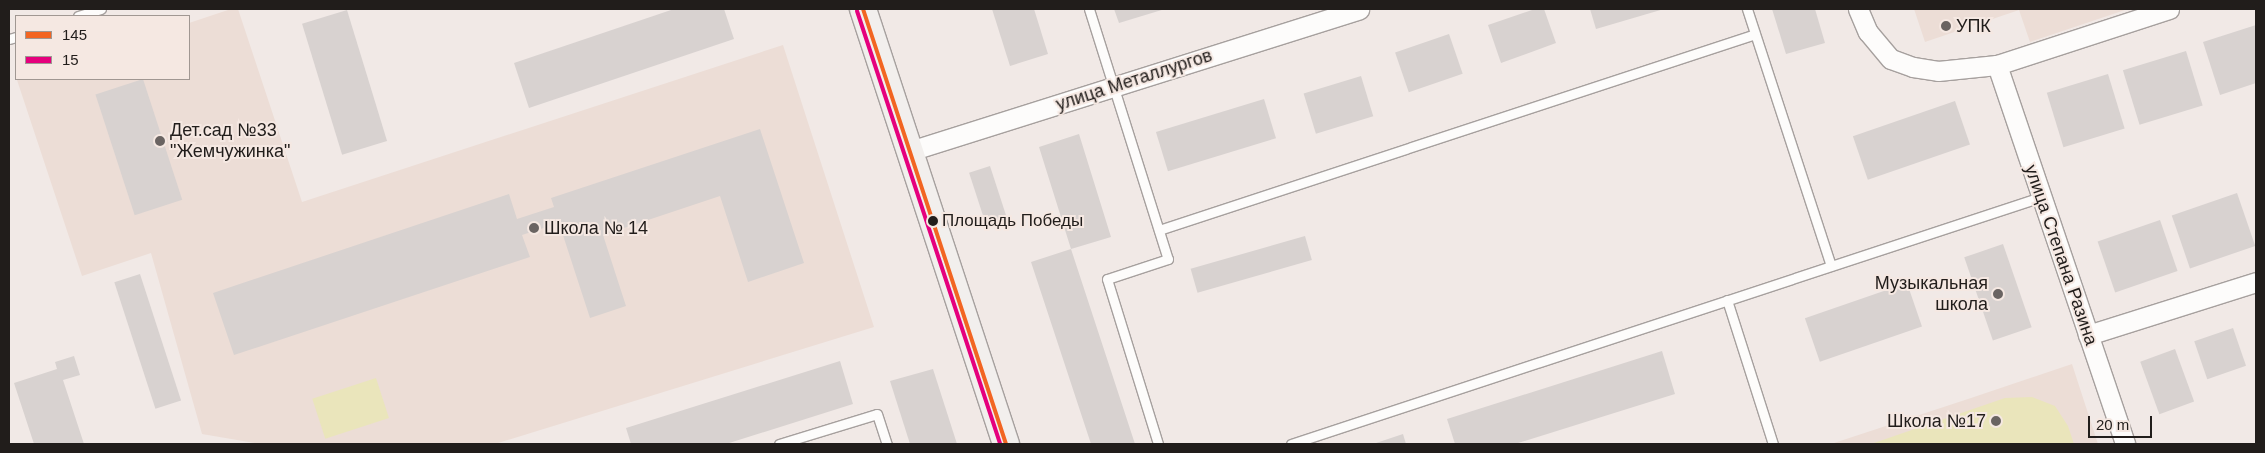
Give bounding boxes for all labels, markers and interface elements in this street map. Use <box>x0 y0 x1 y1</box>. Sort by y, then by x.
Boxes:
legend <box>15 15 190 80</box>
place label: УПК <box>1956 15 1991 37</box>
marker: УПК <box>1940 20 1952 32</box>
text: 145 <box>62 26 87 43</box>
street label: улица Металлургов <box>1053 45 1215 115</box>
text: 15 <box>62 51 79 68</box>
place label: Дет.сад №33 "Жемчужинка" <box>170 120 290 162</box>
marker: Дет.сад №33 "Жемчужинка" <box>154 135 166 147</box>
street label: улица Степана Разина <box>2020 162 2102 348</box>
place label: Площадь Победы <box>942 211 1083 231</box>
marker: Площадь Победы <box>928 216 938 226</box>
place label: Школа № 14 <box>544 217 648 239</box>
marker: Школа № 14 <box>528 222 540 234</box>
place label: Музыкальная школа <box>1875 273 1988 316</box>
marker: Музыкальная школа <box>1992 288 2004 300</box>
scale bar <box>2090 406 2154 438</box>
place label: Школа №17 <box>1887 410 1986 432</box>
marker: Школа №17 <box>1990 415 2002 427</box>
text: 20 m <box>2096 416 2129 433</box>

